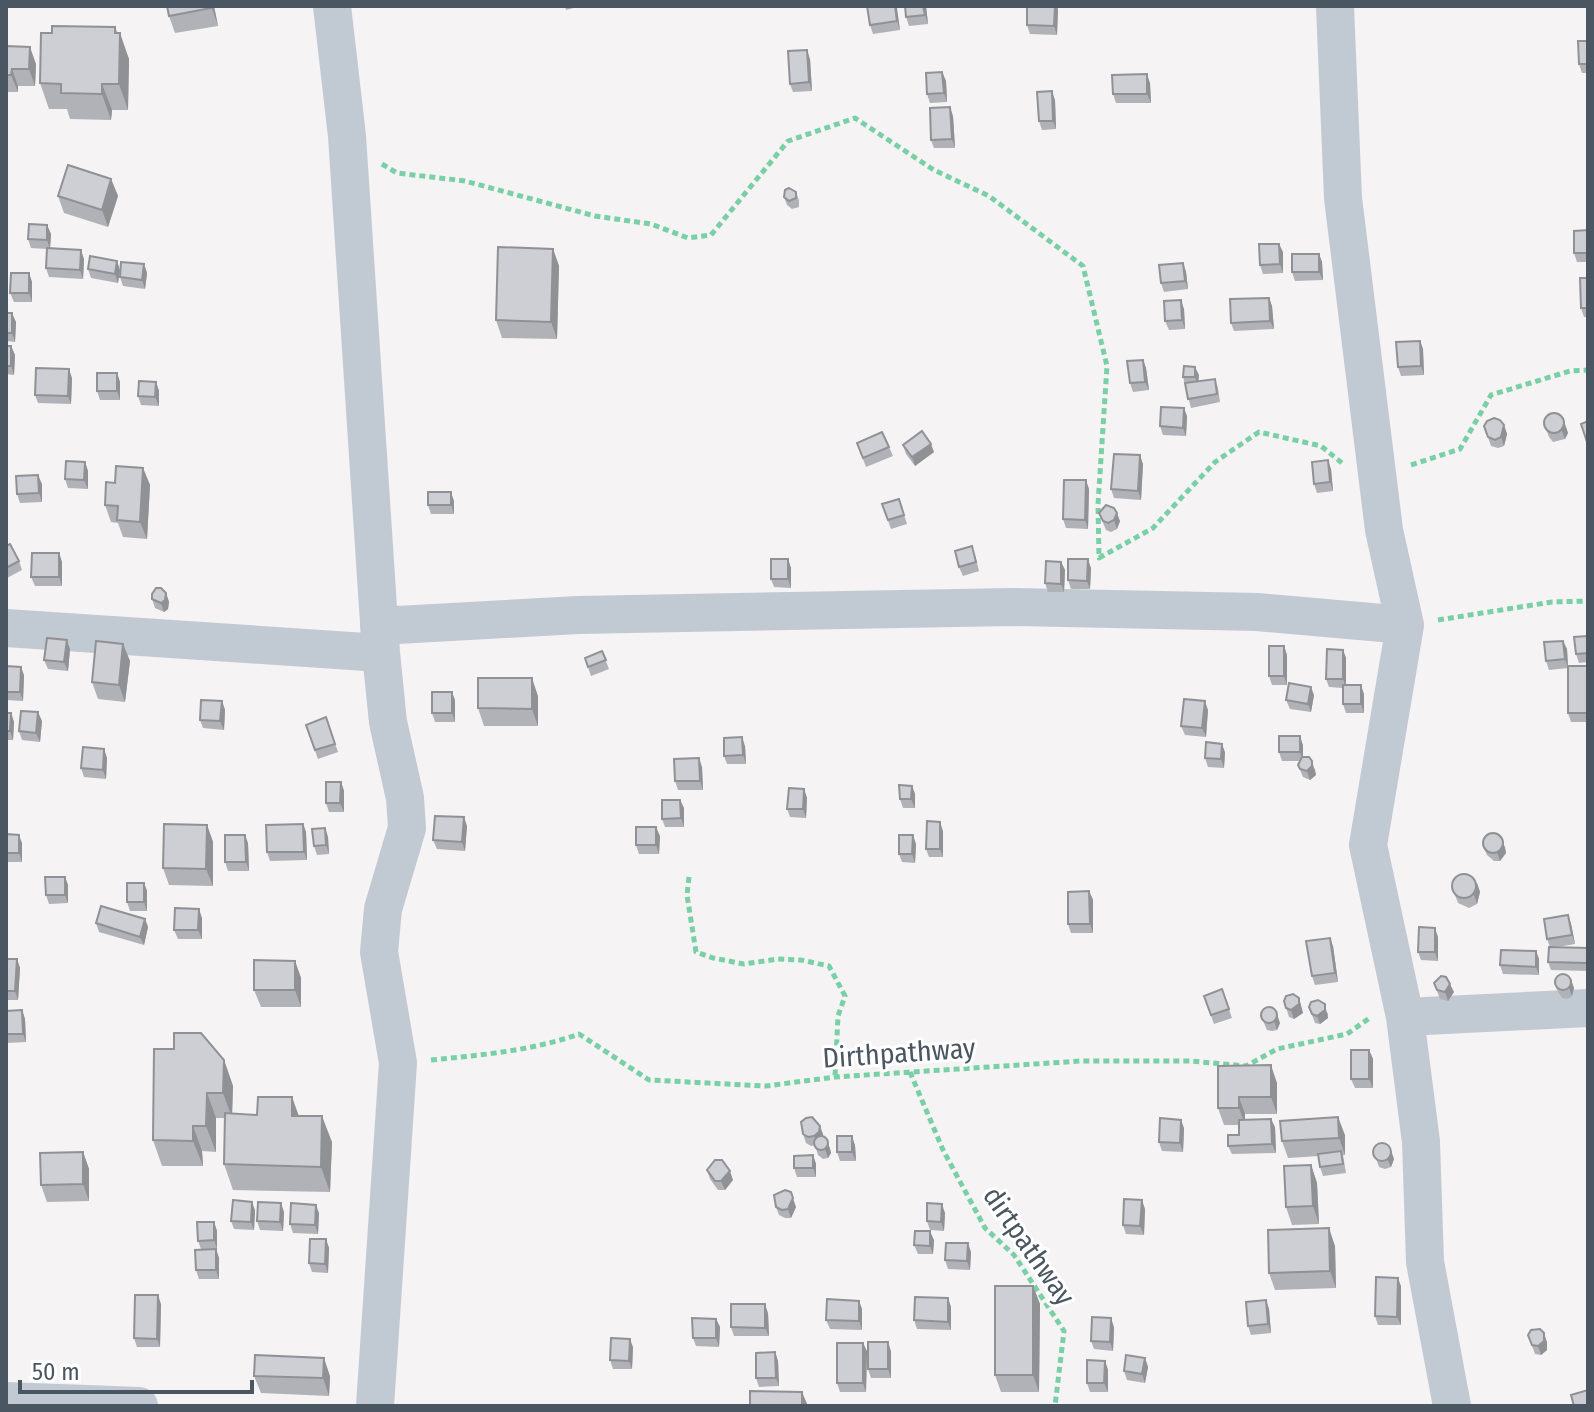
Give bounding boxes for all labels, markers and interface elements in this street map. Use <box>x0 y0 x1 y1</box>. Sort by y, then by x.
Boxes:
street label: Dirthpathway <box>822 1031 977 1075</box>
street label: dirtpathway <box>976 1180 1082 1312</box>
scale bar <box>20 1344 252 1394</box>
text: 50 m <box>32 1358 80 1386</box>

